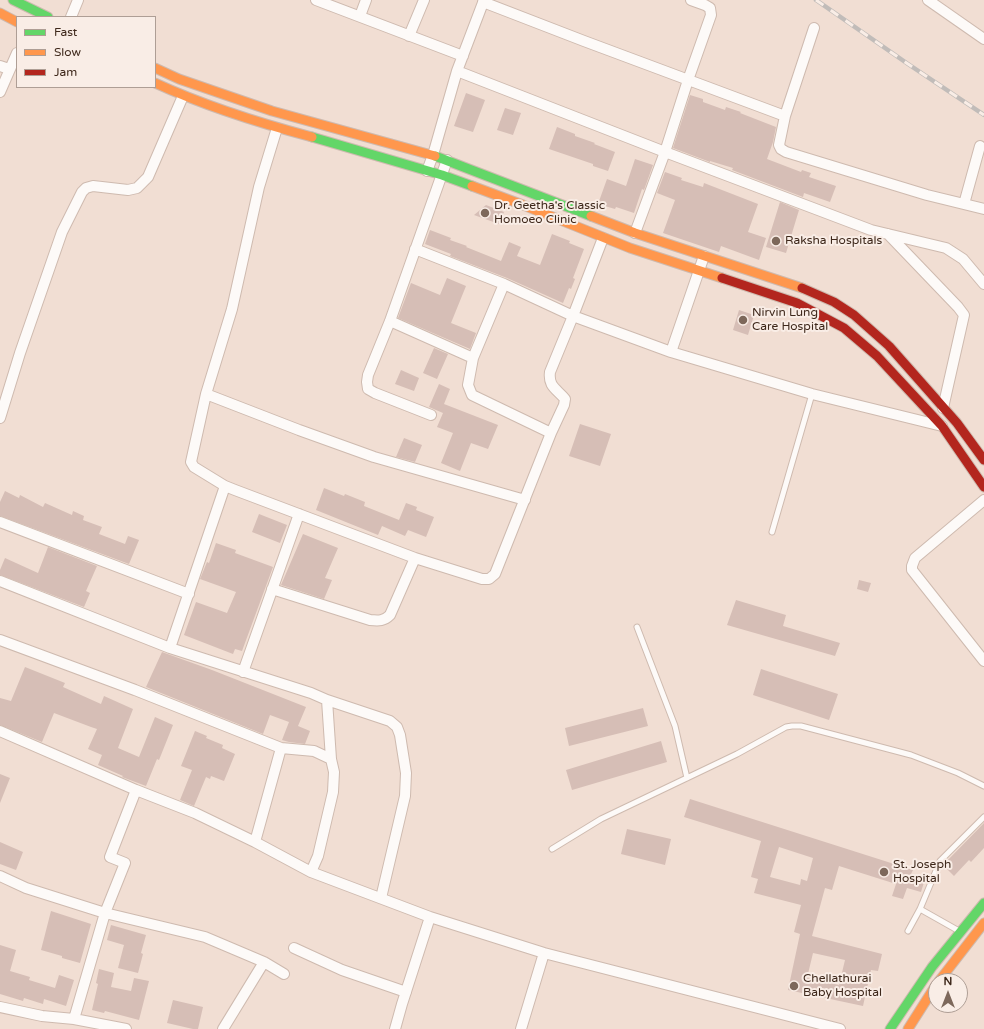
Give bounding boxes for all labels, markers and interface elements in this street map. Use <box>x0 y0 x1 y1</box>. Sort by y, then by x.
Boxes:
legend <box>16 16 156 88</box>
text: Fast <box>54 25 77 39</box>
text: Slow <box>54 45 81 59</box>
text: Jam <box>54 65 77 79</box>
place label: Dr. Geetha's Classic Homoeo Clinic <box>494 199 605 227</box>
marker: Dr. Geetha's Classic Homoeo Clinic <box>479 207 491 219</box>
place label: Raksha Hospitals <box>785 234 882 248</box>
marker: Raksha Hospitals <box>770 235 782 247</box>
place label: Nirvin Lung Care Hospital <box>752 306 828 334</box>
marker: Nirvin Lung Care Hospital <box>737 314 749 326</box>
place label: St. Joseph Hospital <box>893 858 951 886</box>
marker: St. Joseph Hospital <box>878 866 890 878</box>
place label: Chellathurai Baby Hospital <box>803 972 882 1000</box>
north arrow <box>928 973 968 1013</box>
text: N <box>944 975 952 988</box>
marker: Chellathurai Baby Hospital <box>788 980 800 992</box>

